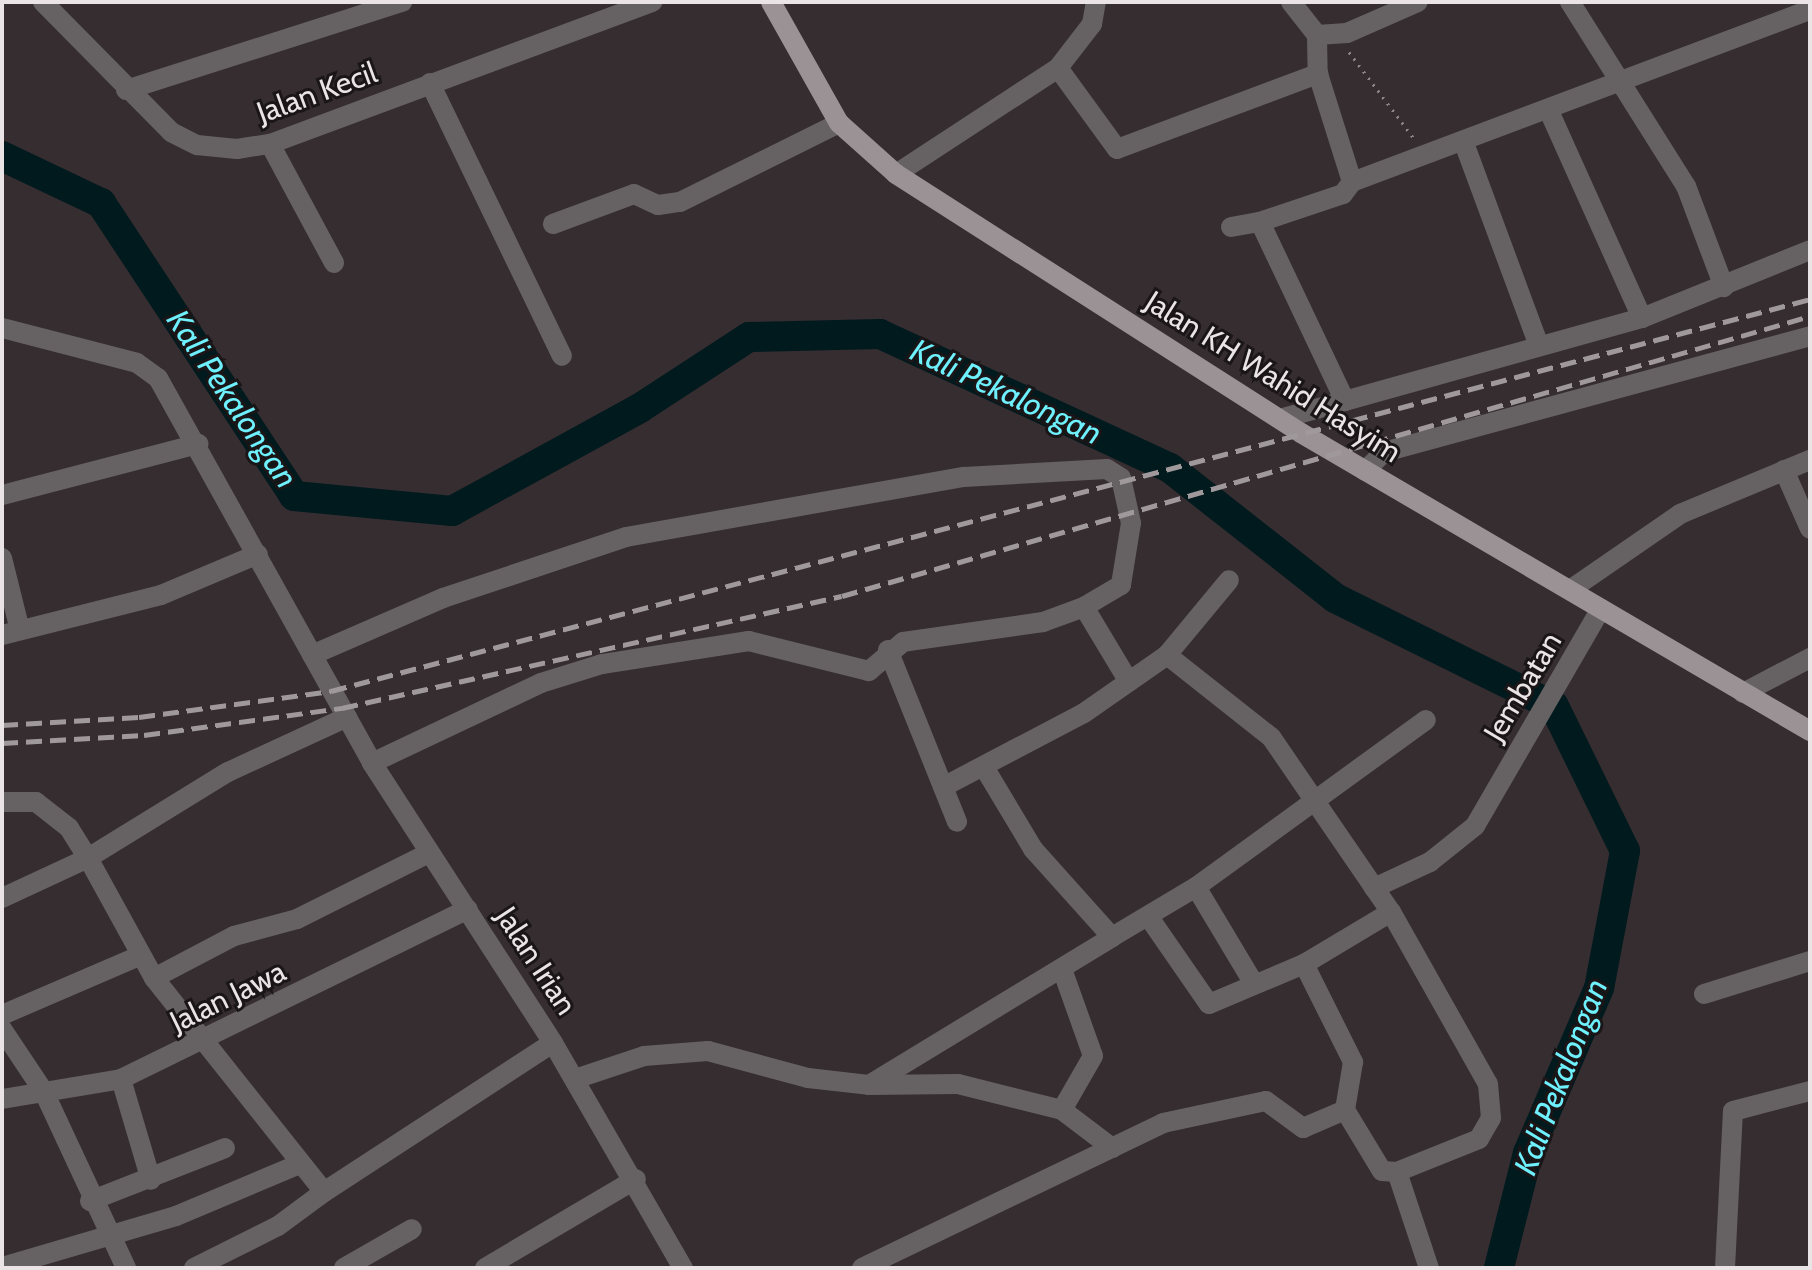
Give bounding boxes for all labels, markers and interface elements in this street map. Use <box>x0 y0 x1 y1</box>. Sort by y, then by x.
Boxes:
street label: Jalan Kecil <box>252 55 382 131</box>
street label: Jalan KH Wahid Hasyim <box>1138 284 1408 470</box>
water label: Kali Pekalongan <box>158 303 306 495</box>
water label: Kali Pekalongan <box>904 331 1108 453</box>
street label: Jembatan <box>1476 626 1570 748</box>
street label: Jalan Irian <box>488 900 584 1022</box>
street label: Jalan Jawa <box>164 954 292 1040</box>
water label: Kali Pekalongan <box>1506 974 1616 1180</box>

